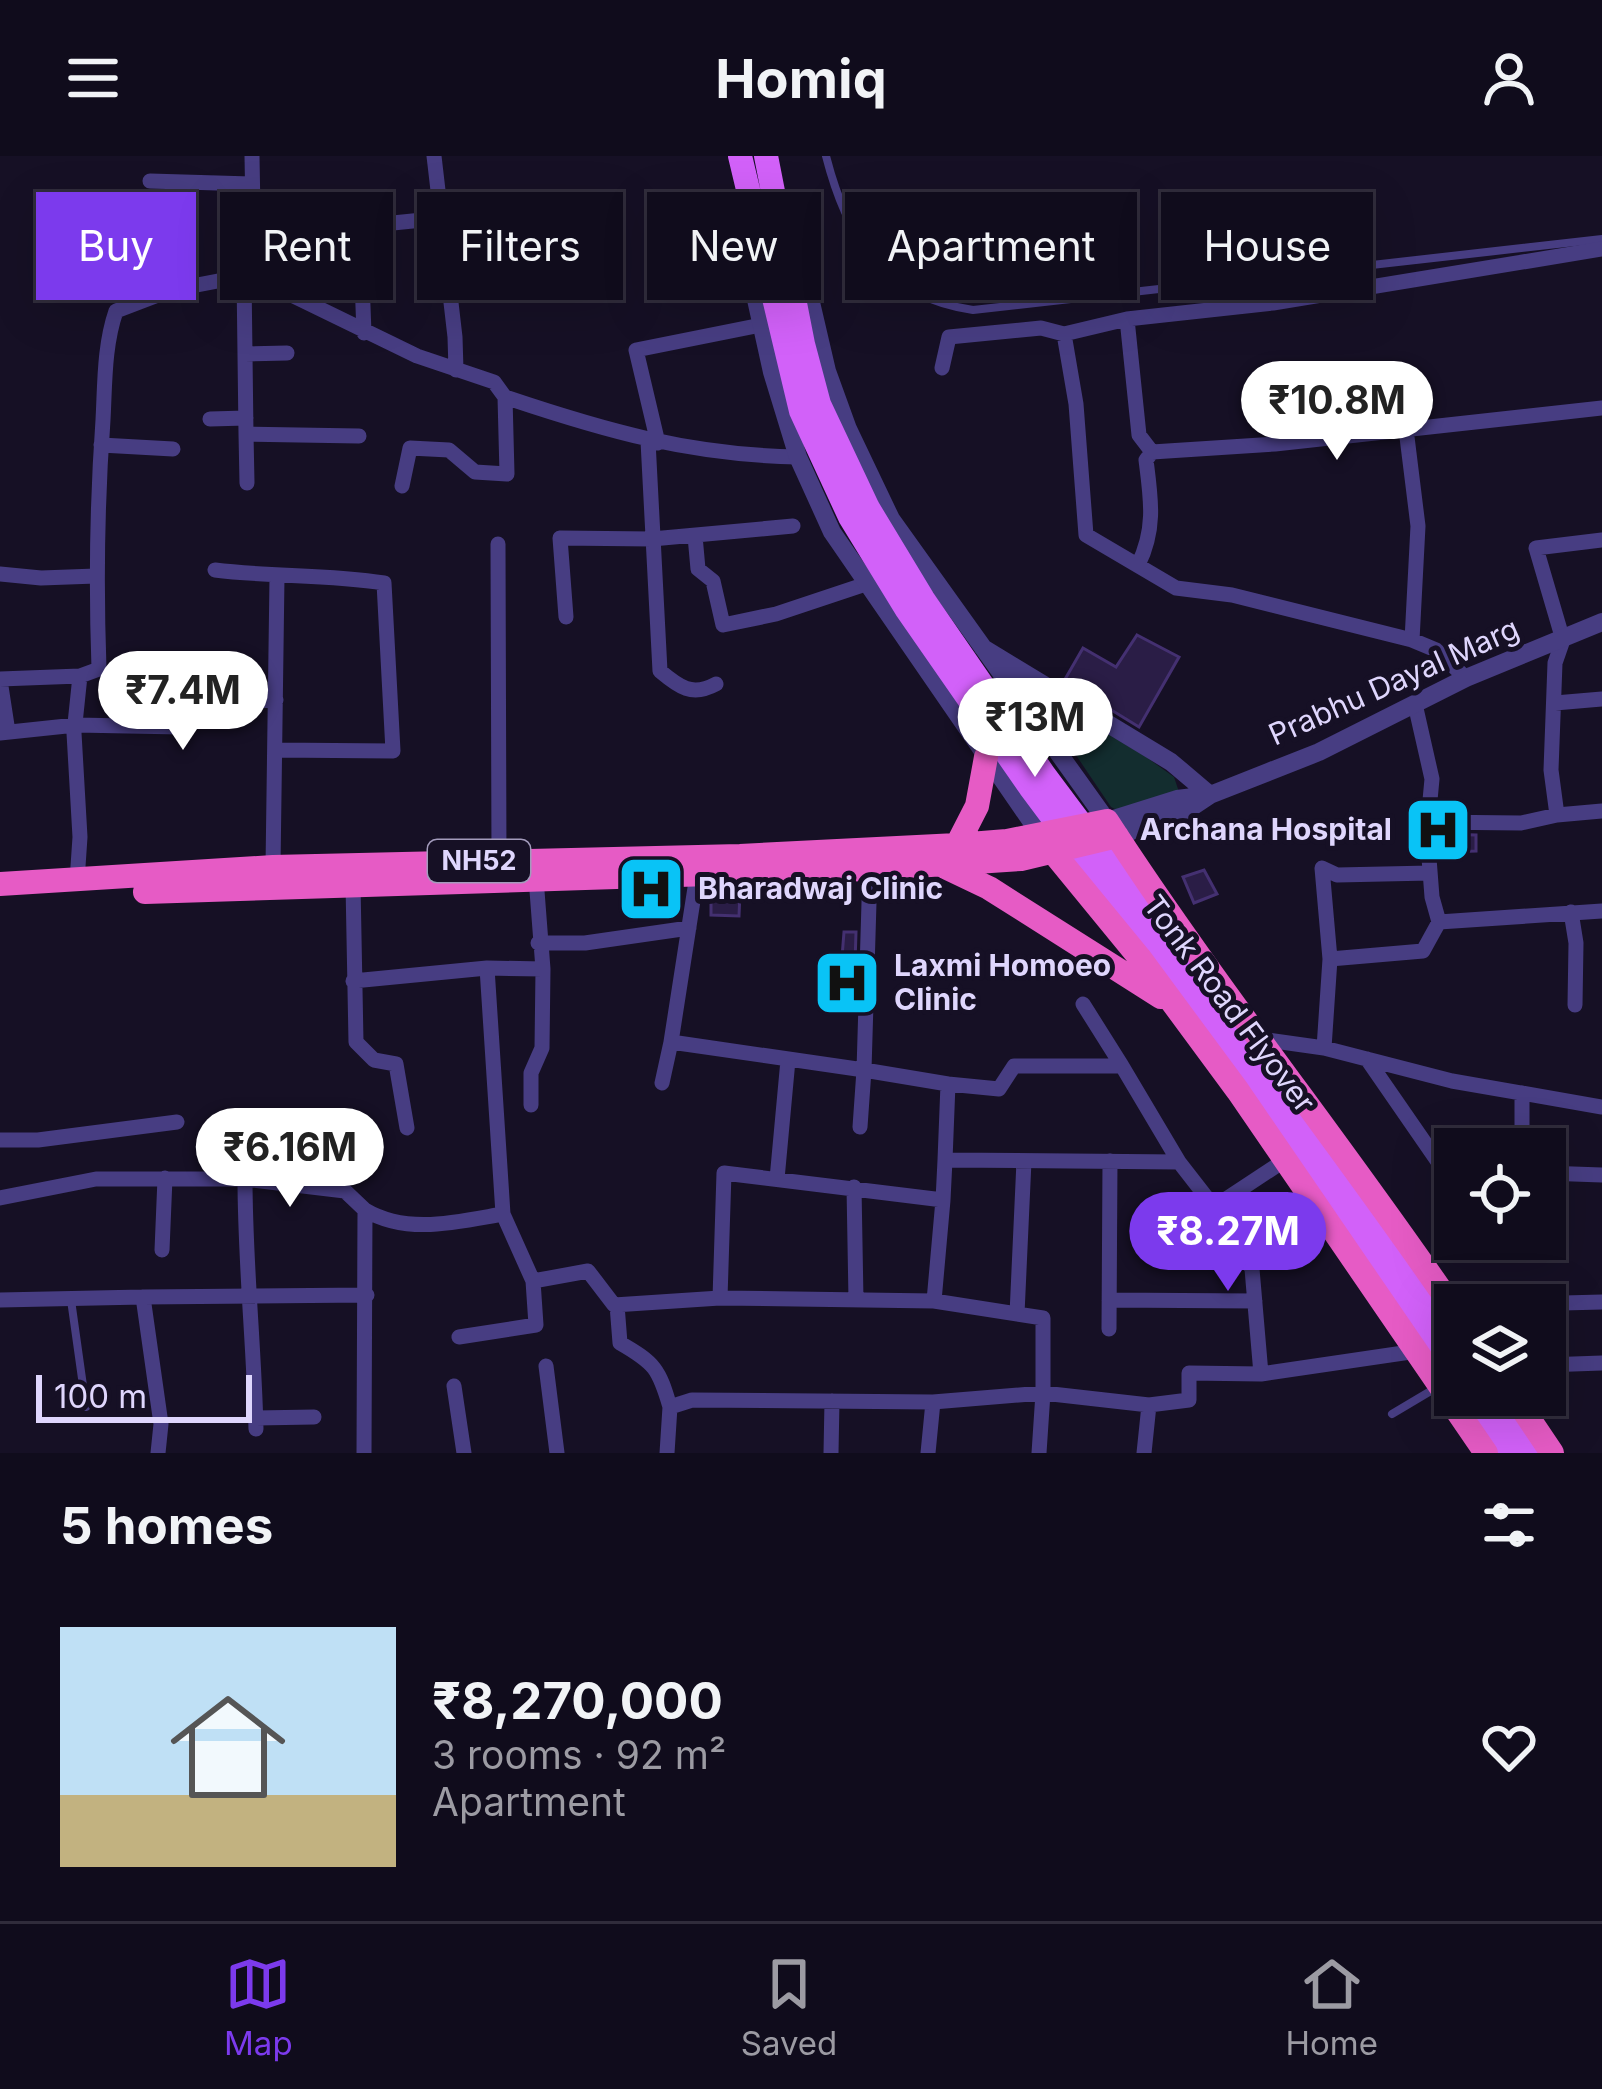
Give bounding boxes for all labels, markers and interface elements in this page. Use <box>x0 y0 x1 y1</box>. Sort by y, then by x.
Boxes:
icon: menu <box>60 45 126 111</box>
icon: person <box>1476 45 1542 111</box>
text: Homiq <box>715 46 887 111</box>
chip: Buy <box>36 192 196 300</box>
chip: Rent <box>220 192 393 300</box>
chip: Filters <box>417 192 623 300</box>
chip: New <box>647 192 821 300</box>
chip: Apartment <box>845 192 1137 300</box>
chip: House <box>1161 192 1373 300</box>
pin: ₹10.8M <box>1239 361 1435 463</box>
text: ₹10.8M <box>1268 376 1406 423</box>
street label: Prabhu Dayal Marg <box>1263 610 1524 752</box>
pin: ₹7.4M <box>99 651 267 753</box>
text: ₹7.4M <box>125 666 241 713</box>
pin: ₹13M <box>964 678 1106 780</box>
text: ₹13M <box>985 693 1085 740</box>
hospital icon: Archana Hospital <box>1403 795 1473 865</box>
place label: Archana Hospital <box>1140 811 1392 847</box>
road number: NH52 <box>428 840 530 882</box>
hospital icon: Bharadwaj Clinic <box>616 854 686 924</box>
place label: Bharadwaj Clinic <box>698 870 943 906</box>
street label: Tonk Road Flyover <box>1136 888 1323 1119</box>
place label: Laxmi Homoeo Clinic <box>894 947 1111 1017</box>
hospital icon: Laxmi Homoeo Clinic <box>812 948 882 1018</box>
pin: ₹6.16M <box>192 1108 388 1210</box>
text: ₹6.16M <box>223 1123 357 1170</box>
map controls <box>1434 1128 1566 1416</box>
button: locate <box>1434 1128 1566 1260</box>
pin: ₹8.27M <box>1130 1192 1326 1294</box>
text: ₹8.27M <box>1156 1207 1300 1254</box>
button: layers <box>1434 1284 1566 1416</box>
scale bar <box>36 1369 252 1422</box>
text: 100 m <box>54 1376 147 1416</box>
icon: filters <box>1476 1492 1542 1558</box>
text: 5 homes <box>60 1495 273 1556</box>
text: ₹8,270,000 <box>432 1670 723 1731</box>
icon: home <box>156 1675 300 1819</box>
icon: heart <box>1476 1714 1542 1780</box>
text: 3 rooms · 92 m² <box>432 1731 726 1778</box>
text: Apartment <box>432 1778 626 1825</box>
tab: Map <box>224 1951 293 2063</box>
tab: Saved <box>741 1951 837 2063</box>
tab: Home <box>1285 1951 1378 2063</box>

